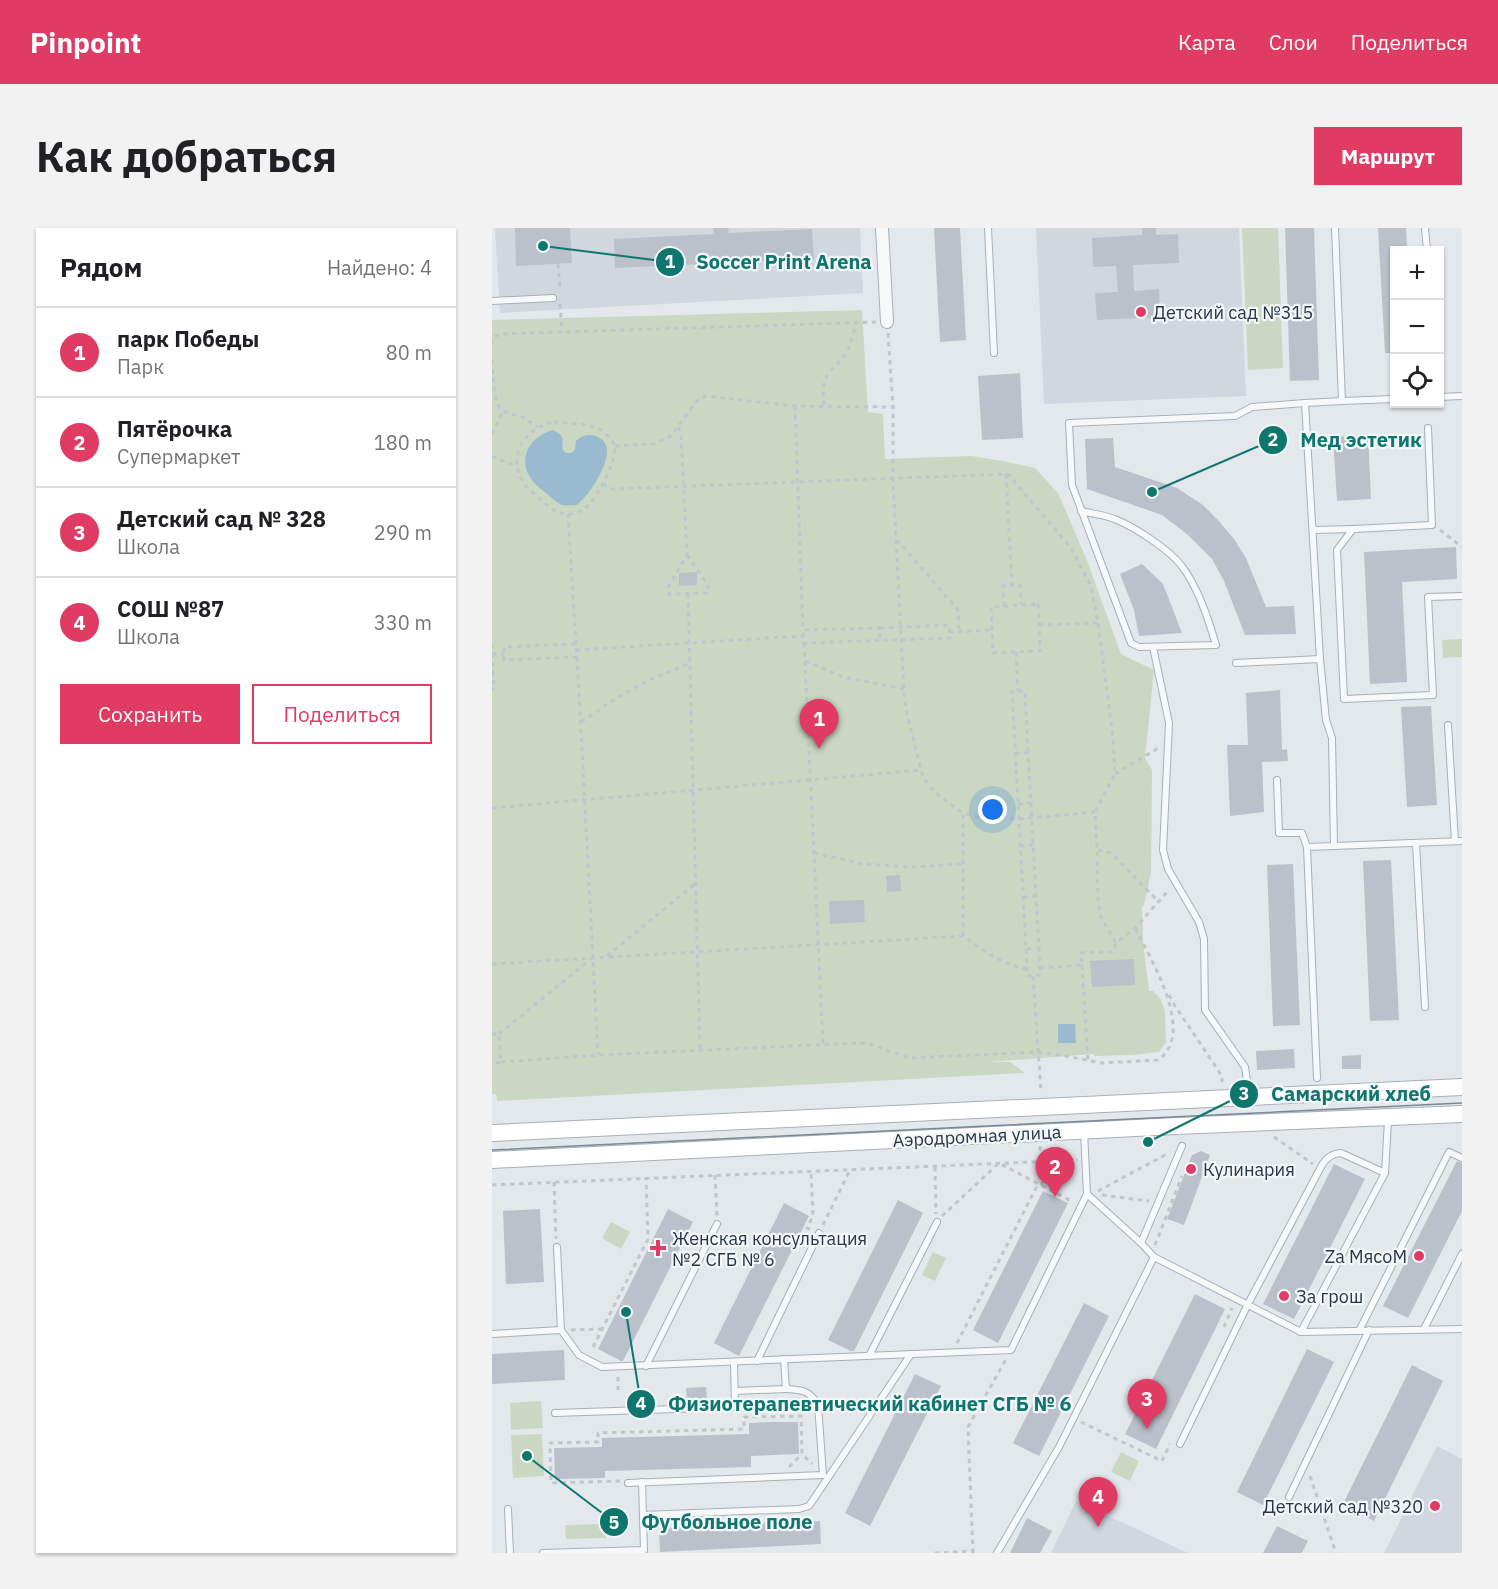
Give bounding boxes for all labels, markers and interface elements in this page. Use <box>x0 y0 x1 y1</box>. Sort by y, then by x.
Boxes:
text: Pinpoint <box>30 24 141 61</box>
text: Карта <box>1178 28 1236 56</box>
text: Слои <box>1269 28 1318 56</box>
text: Поделиться <box>1351 28 1468 56</box>
button: Маршрут <box>1314 127 1462 185</box>
text: Как добраться <box>36 129 337 184</box>
callout: Soccer Print Arena <box>655 243 884 281</box>
map controls <box>1390 246 1444 408</box>
button: + <box>1390 246 1444 300</box>
text: Soccer Print Arena <box>696 248 872 275</box>
text: Рядом <box>60 250 142 284</box>
text: 1 <box>665 250 676 273</box>
text: Найдено: 4 <box>327 254 432 281</box>
button: − <box>1390 300 1444 354</box>
place label: Детский сад №315 <box>1153 301 1313 324</box>
marker: Детский сад №315 <box>1134 305 1148 319</box>
text: парк Победы <box>117 324 259 353</box>
text: 1 <box>74 339 86 366</box>
text: 80 m <box>386 339 432 366</box>
text: Парк <box>117 353 164 380</box>
button: locate <box>1390 354 1444 408</box>
text: Пятёрочка <box>117 414 232 443</box>
callout: Мед эстетик <box>1258 421 1433 459</box>
text: Мед эстетик <box>1300 426 1422 453</box>
text: 2 <box>1268 428 1278 451</box>
text: 2 <box>74 429 86 456</box>
text: 180 m <box>374 429 432 456</box>
text: Супермаркет <box>117 443 240 470</box>
text: Детский сад № 328 <box>117 504 326 533</box>
text: 3 <box>74 519 86 546</box>
text: 290 m <box>374 519 432 546</box>
text: Школа <box>117 533 180 560</box>
text: СОШ №87 <box>117 594 224 623</box>
text: 4 <box>74 609 86 636</box>
text: 330 m <box>374 609 432 636</box>
text: Школа <box>117 623 180 650</box>
button: Сохранить <box>60 684 240 744</box>
button: Поделиться <box>252 684 432 744</box>
pin: 1 <box>800 700 838 749</box>
your location <box>978 795 1007 824</box>
callout: Самарский хлеб <box>1229 1075 1443 1113</box>
text: Самарский хлеб <box>1271 1080 1431 1107</box>
text: 3 <box>1239 1082 1249 1105</box>
street label: Аэродромная улица <box>892 1120 1062 1152</box>
pin: 2 <box>1036 1148 1074 1197</box>
place label: Кулинария <box>1203 1158 1295 1181</box>
marker: Кулинария <box>1184 1162 1198 1176</box>
place label: Женская консультация №2 СГБ № 6 <box>672 1227 867 1271</box>
marker: Женская консультация №2 СГБ № 6 <box>649 1239 667 1257</box>
place label: Za МясоМ <box>1325 1245 1407 1268</box>
marker: Za МясоМ <box>1412 1249 1426 1263</box>
place label: За грош <box>1296 1285 1363 1308</box>
marker: За грош <box>1277 1289 1291 1303</box>
pin: 3 <box>1128 1380 1166 1429</box>
callout: Физиотерапевтический кабинет СГБ № 6 <box>626 1385 1084 1423</box>
text: Физиотерапевтический кабинет СГБ № 6 <box>668 1390 1072 1417</box>
text: 4 <box>636 1392 647 1415</box>
pin: 4 <box>1078 1478 1118 1527</box>
place label: Детский сад №320 <box>1263 1495 1423 1518</box>
marker: Детский сад №320 <box>1428 1499 1442 1513</box>
callout: Футбольное поле <box>599 1503 824 1541</box>
text: Футбольное поле <box>642 1508 812 1535</box>
text: 5 <box>609 1511 620 1534</box>

